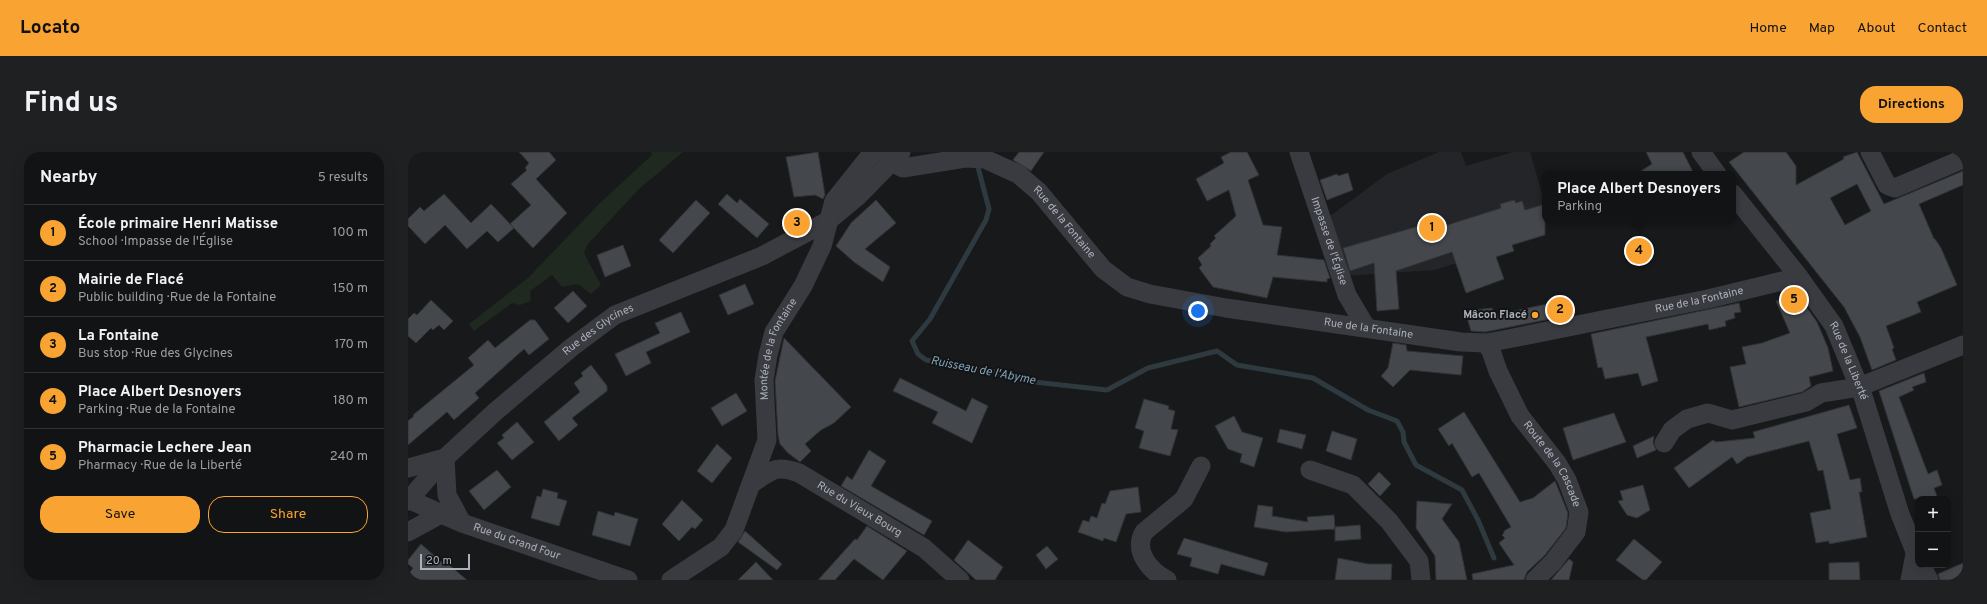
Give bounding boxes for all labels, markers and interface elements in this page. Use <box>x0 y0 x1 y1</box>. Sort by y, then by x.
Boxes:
text: Locato <box>20 16 80 40</box>
text: Home <box>1750 20 1787 37</box>
text: Map <box>1809 20 1835 37</box>
text: About <box>1857 20 1896 37</box>
text: Contact <box>1918 20 1967 37</box>
text: Find us <box>24 86 118 122</box>
button: Directions <box>1860 86 1963 123</box>
text: Nearby <box>40 167 97 189</box>
text: 5 results <box>318 170 368 186</box>
popup <box>1542 171 1736 223</box>
text: Place Albert Desnoyers <box>1557 180 1721 199</box>
street label: Rue de la Fontaine <box>1030 183 1098 261</box>
street label: Impasse de l'Église <box>1308 195 1350 287</box>
text: Parking <box>1557 199 1602 215</box>
pin: 3 <box>784 208 810 238</box>
pin: 1 <box>1419 213 1445 243</box>
text: École primaire Henri Matisse <box>78 215 278 234</box>
text: 1 <box>50 225 56 241</box>
text: 100 m <box>332 225 368 241</box>
text: School · Impasse de l'Église <box>78 234 233 250</box>
pin: 4 <box>1626 236 1652 266</box>
text: Mairie de Flacé <box>78 271 184 290</box>
text: 2 <box>49 281 57 297</box>
text: 150 m <box>333 281 368 297</box>
street label: Rue de la Fontaine <box>1654 284 1745 316</box>
pin: 5 <box>1781 285 1807 315</box>
text: Public building · Rue de la Fontaine <box>78 290 276 306</box>
pin: 2 <box>1547 295 1573 325</box>
street label: Montée de la Fontaine <box>757 296 801 400</box>
street label: Rue des Glycines <box>560 301 636 359</box>
your location <box>1188 301 1208 321</box>
place label: Mâcon Flacé <box>1463 308 1527 322</box>
marker: Mâcon Flacé <box>1530 310 1540 320</box>
street label: Rue de la Fontaine <box>1323 315 1414 342</box>
street label: Rue de la Liberté <box>1826 319 1871 402</box>
text: La Fontaine <box>78 327 159 346</box>
text: 3 <box>49 337 57 353</box>
text: 170 m <box>334 337 368 353</box>
text: Bus stop · Rue des Glycines <box>78 346 233 362</box>
water label: Ruisseau de l'Abyme <box>929 353 1038 389</box>
text: Place Albert Desnoyers <box>78 383 242 402</box>
text: 4 <box>49 393 57 409</box>
text: 180 m <box>333 393 368 409</box>
text: Parking · Rue de la Fontaine <box>78 402 236 418</box>
street label: Route de la Cascade <box>1520 418 1584 509</box>
text: Pharmacie Lechere Jean <box>78 439 252 458</box>
text: 5 <box>49 449 57 465</box>
text: 240 m <box>330 449 368 465</box>
text: Pharmacy · Rue de la Liberté <box>78 458 242 474</box>
street label: Rue du Vieux Bourg <box>814 478 904 540</box>
button: Save <box>40 496 200 533</box>
button: Share <box>208 496 368 533</box>
map controls <box>1915 496 1951 568</box>
button: + <box>1915 496 1951 532</box>
street label: Rue du Grand Four <box>471 520 563 564</box>
button: − <box>1915 532 1951 568</box>
scale bar <box>420 552 470 571</box>
text: 20 m <box>426 554 452 568</box>

